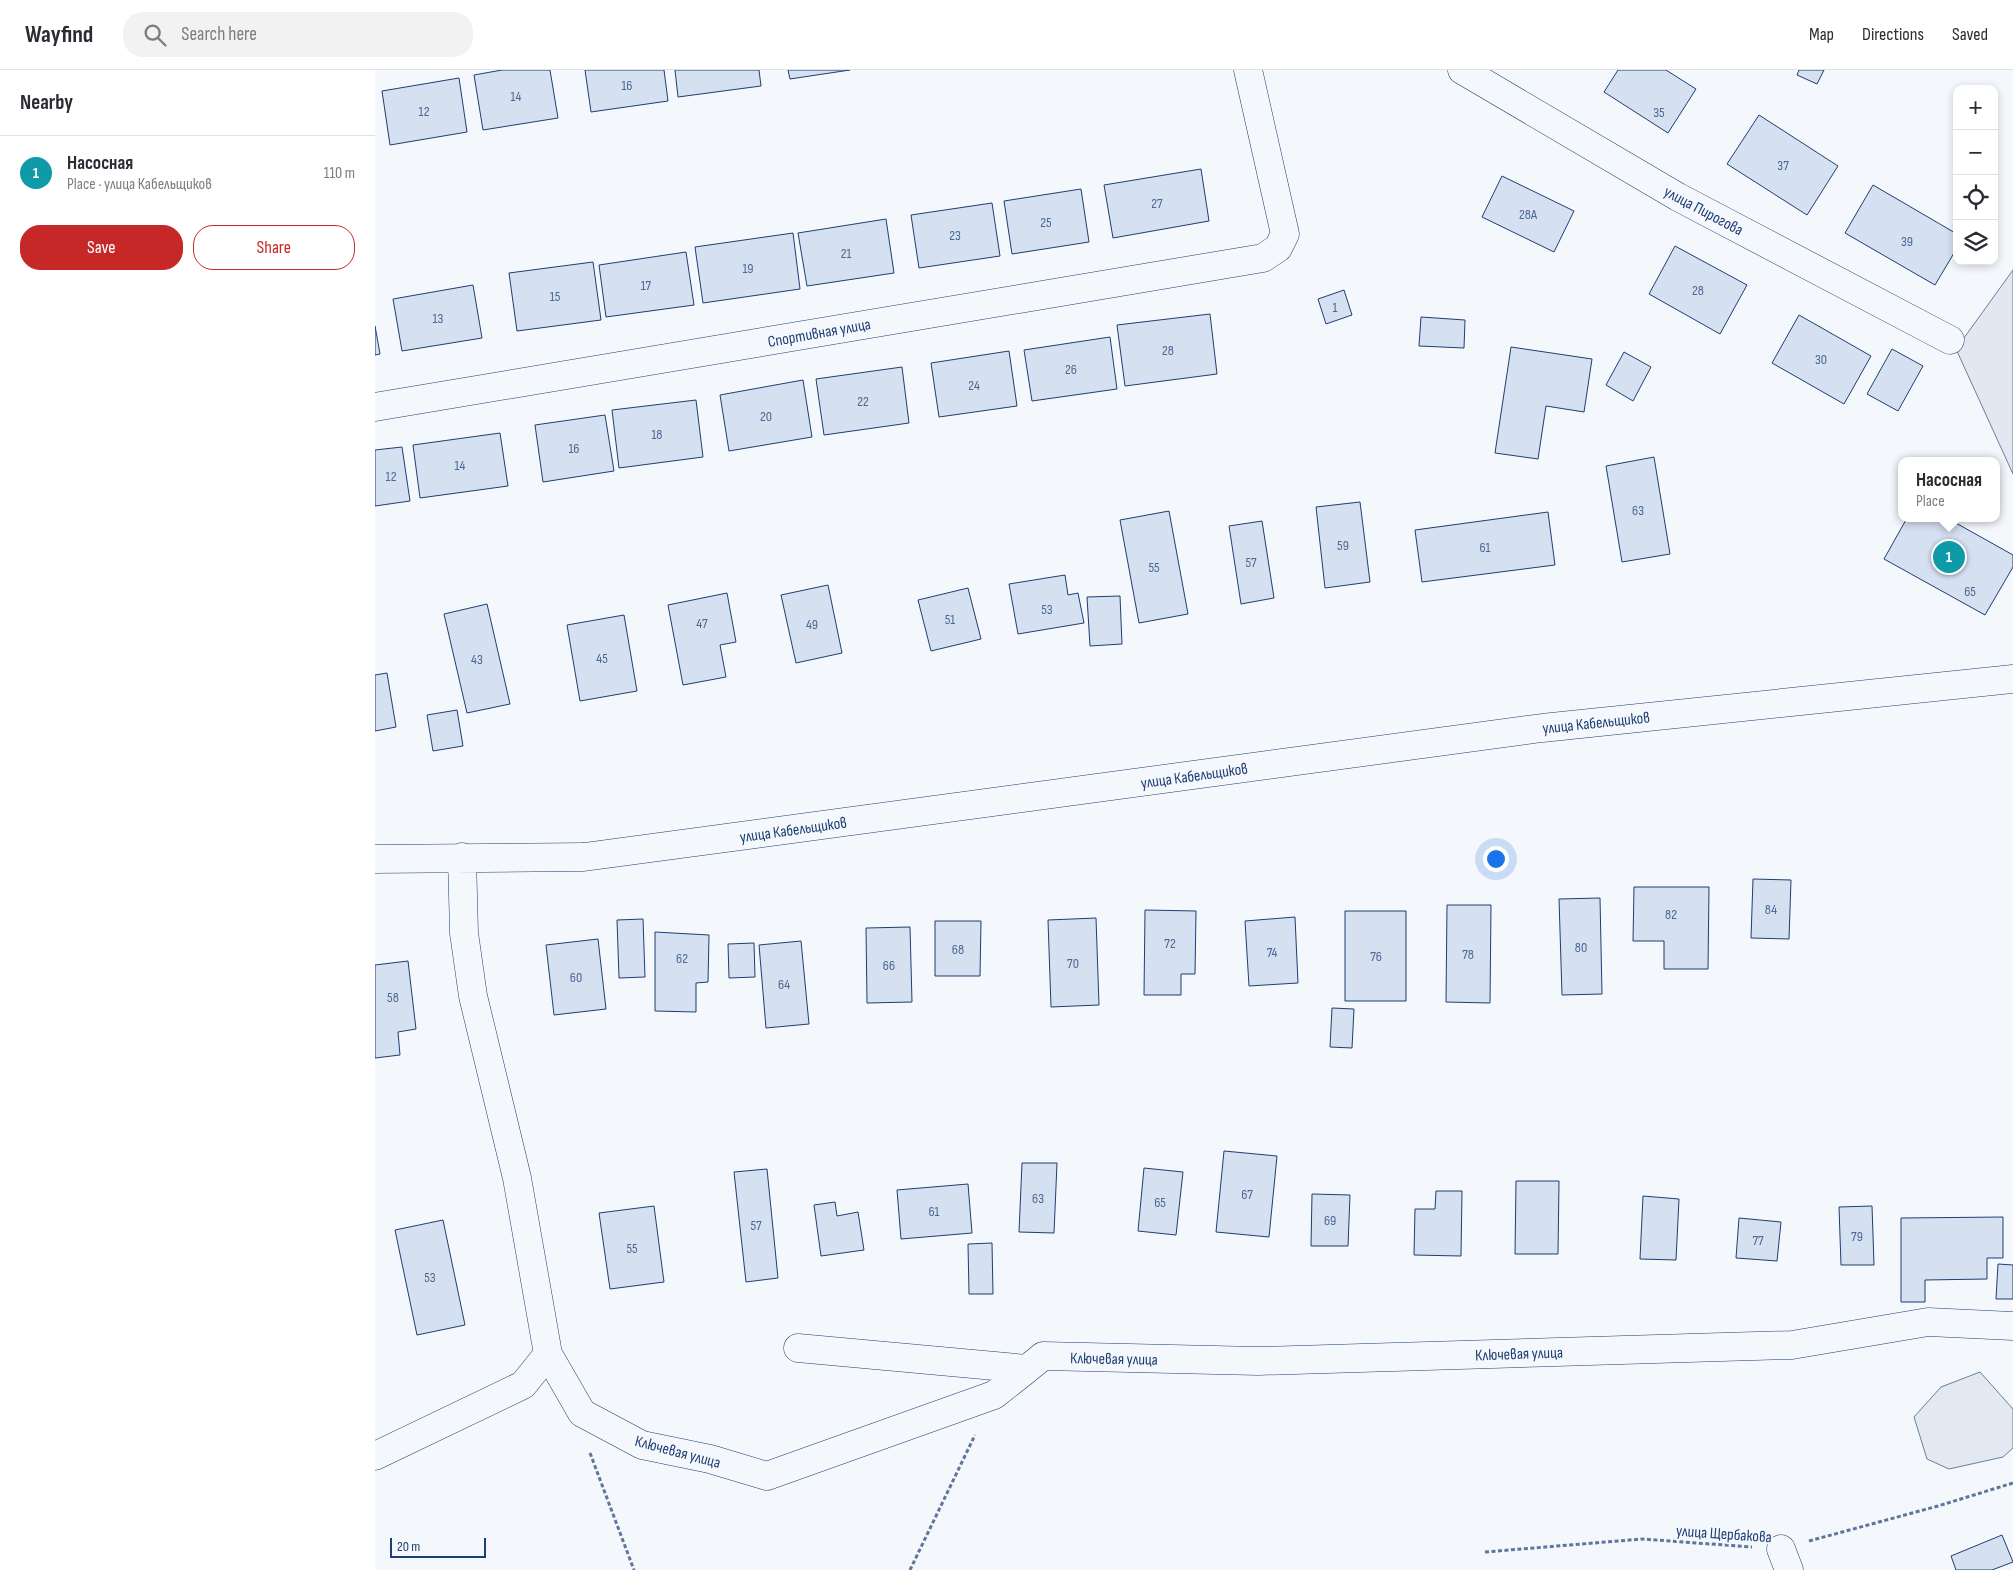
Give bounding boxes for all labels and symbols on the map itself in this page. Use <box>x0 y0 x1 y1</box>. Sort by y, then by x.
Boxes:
house number: 16 <box>621 77 633 94</box>
house number: 14 <box>511 88 522 105</box>
house number: 12 <box>419 103 430 120</box>
house number: 35 <box>1653 104 1665 121</box>
house number: 37 <box>1777 157 1789 174</box>
street label: улица Пирогова <box>1660 182 1746 240</box>
house number: 27 <box>1151 195 1163 212</box>
house number: 28А <box>1519 206 1538 223</box>
house number: 25 <box>1040 214 1052 231</box>
house number: 23 <box>949 227 961 244</box>
house number: 39 <box>1901 233 1913 250</box>
house number: 21 <box>841 245 851 262</box>
house number: 19 <box>742 260 754 277</box>
house number: 17 <box>641 277 652 294</box>
house number: 28 <box>1692 282 1704 299</box>
house number: 15 <box>550 288 561 305</box>
house number: 1 <box>1333 299 1338 316</box>
house number: 13 <box>433 310 444 327</box>
street label: Спортивная улица <box>766 315 872 352</box>
house number: 28 <box>1162 342 1174 359</box>
house number: 30 <box>1815 351 1827 368</box>
house number: 26 <box>1065 361 1077 378</box>
house number: 24 <box>968 377 980 394</box>
house number: 22 <box>857 393 869 410</box>
house number: 20 <box>760 408 772 425</box>
house number: 18 <box>651 426 663 443</box>
house number: 16 <box>568 440 580 457</box>
house number: 14 <box>455 457 466 474</box>
house number: 12 <box>386 468 397 485</box>
house number: 63 <box>1632 502 1644 519</box>
house number: 59 <box>1337 537 1349 554</box>
pin: 1 <box>1933 538 1965 576</box>
house number: 61 <box>1479 539 1491 556</box>
house number: 57 <box>1245 554 1257 571</box>
house number: 55 <box>1148 559 1160 576</box>
house number: 65 <box>1964 583 1976 600</box>
house number: 53 <box>1041 601 1053 618</box>
house number: 51 <box>945 611 955 628</box>
house number: 47 <box>696 615 708 632</box>
house number: 49 <box>806 616 818 633</box>
house number: 45 <box>596 650 608 667</box>
house number: 43 <box>471 651 483 668</box>
street label: улица Кабельщиков <box>1541 708 1651 739</box>
street label: улица Кабельщиков <box>1139 760 1249 793</box>
street label: улица Кабельщиков <box>738 814 848 847</box>
your location <box>1483 846 1509 872</box>
house number: 84 <box>1765 901 1777 918</box>
house number: 82 <box>1665 906 1677 923</box>
house number: 72 <box>1164 935 1176 952</box>
house number: 80 <box>1575 939 1587 956</box>
house number: 68 <box>952 941 964 958</box>
house number: 74 <box>1267 944 1278 961</box>
house number: 78 <box>1462 946 1474 963</box>
house number: 76 <box>1370 948 1382 965</box>
house number: 62 <box>676 950 688 967</box>
house number: 70 <box>1067 955 1079 972</box>
house number: 66 <box>883 957 895 974</box>
house number: 60 <box>570 969 582 986</box>
house number: 64 <box>778 976 790 993</box>
house number: 58 <box>387 989 399 1006</box>
house number: 67 <box>1241 1186 1253 1203</box>
house number: 63 <box>1032 1190 1044 1207</box>
house number: 65 <box>1154 1194 1166 1211</box>
house number: 61 <box>928 1203 940 1220</box>
house number: 69 <box>1324 1212 1336 1229</box>
house number: 57 <box>750 1217 762 1234</box>
house number: 79 <box>1851 1228 1863 1245</box>
house number: 77 <box>1752 1232 1764 1249</box>
house number: 55 <box>626 1240 638 1257</box>
house number: 53 <box>424 1269 436 1286</box>
street label: Ключевая улица <box>1475 1343 1563 1366</box>
street label: Ключевая улица <box>1070 1349 1158 1370</box>
street label: Ключевая улица <box>633 1432 722 1473</box>
street label: улица Щербакова <box>1675 1522 1772 1547</box>
scale bar <box>390 1535 486 1558</box>

